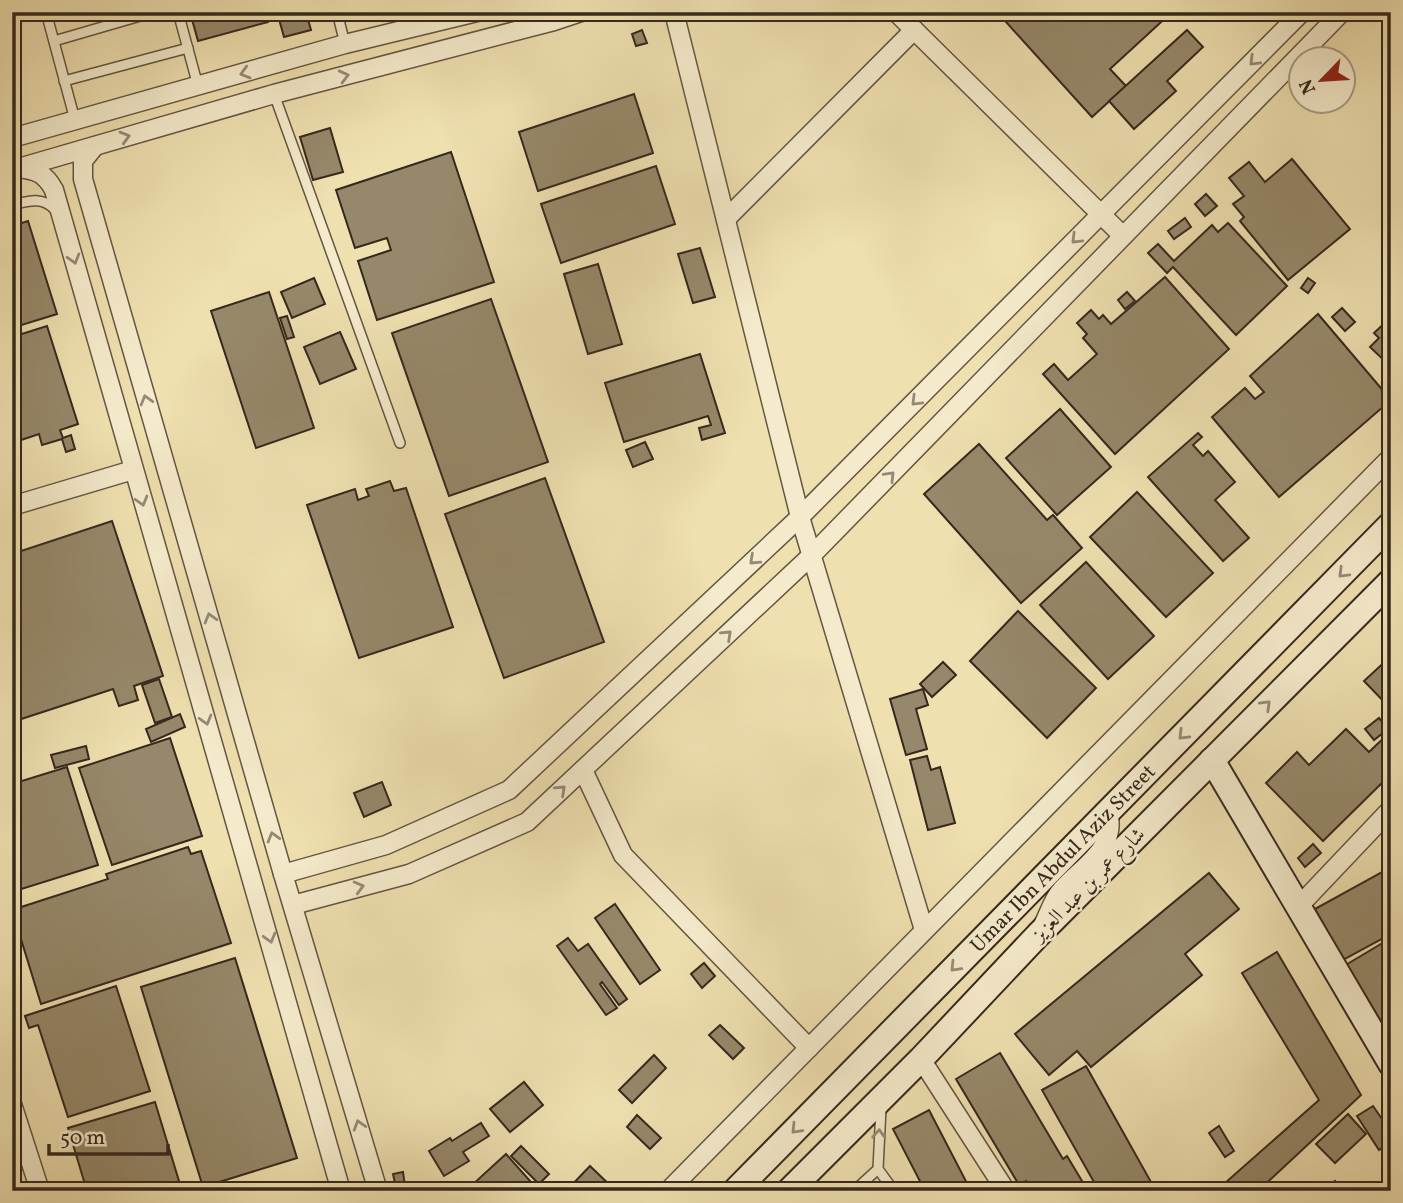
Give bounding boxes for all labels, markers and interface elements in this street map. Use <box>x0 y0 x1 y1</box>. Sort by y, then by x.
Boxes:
north arrow <box>1288 46 1358 116</box>
one-way arrow <box>1250 52 1263 65</box>
one-way arrow <box>239 64 251 79</box>
one-way arrow <box>338 70 350 84</box>
text: N <box>1294 74 1323 98</box>
one-way arrow <box>119 131 131 146</box>
one-way arrow <box>1072 231 1085 244</box>
one-way arrow <box>65 253 80 265</box>
one-way arrow <box>911 392 924 405</box>
one-way arrow <box>140 394 155 406</box>
one-way arrow <box>881 471 894 484</box>
one-way arrow <box>134 495 149 507</box>
one-way arrow <box>749 552 762 565</box>
one-way arrow <box>1338 564 1351 577</box>
one-way arrow <box>203 613 218 625</box>
one-way arrow <box>719 630 732 643</box>
one-way arrow <box>1258 701 1271 714</box>
one-way arrow <box>198 714 213 726</box>
one-way arrow <box>1179 727 1192 740</box>
street label: Umar Ibn Abdul Aziz Street <box>964 758 1163 960</box>
one-way arrow <box>553 786 566 799</box>
street label: شارع عمر بن عبد العزيز <box>1024 821 1154 951</box>
one-way arrow <box>266 831 281 843</box>
one-way arrow <box>353 881 365 896</box>
one-way arrow <box>261 932 276 944</box>
one-way arrow <box>951 959 963 971</box>
scale bar <box>49 1112 168 1156</box>
one-way arrow <box>352 1120 367 1132</box>
one-way arrow <box>791 1121 804 1134</box>
text: 50 m <box>60 1124 105 1153</box>
one-way arrow <box>872 1129 887 1140</box>

